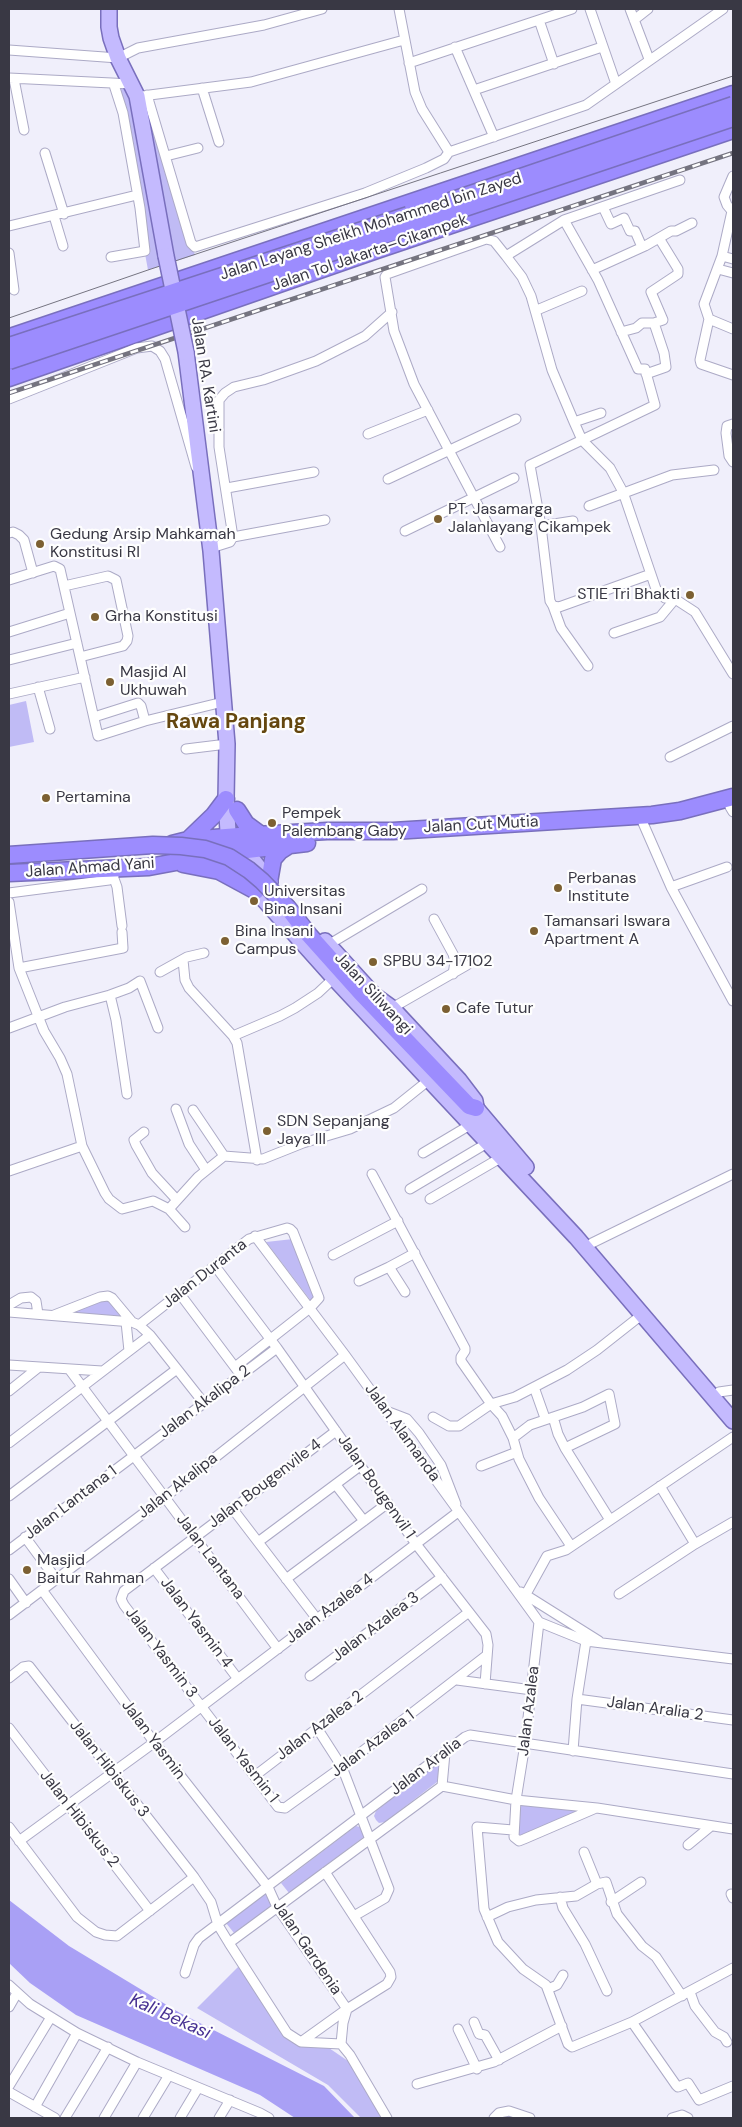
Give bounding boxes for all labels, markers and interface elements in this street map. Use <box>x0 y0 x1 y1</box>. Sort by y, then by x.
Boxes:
street label: Jalan Layang Sheikh Mohammed bin Zayed <box>218 169 524 285</box>
street label: Jalan Tol Jakarta–Cikampek <box>270 210 470 296</box>
street label: Jalan RA. Kartini <box>186 316 224 434</box>
place label: PT. Jasamarga Jalanlayang Cikampek <box>448 500 611 538</box>
marker: PT. Jasamarga Jalanlayang Cikampek <box>432 513 444 525</box>
place label: Gedung Arsip Mahkamah Konstitusi RI <box>50 525 236 563</box>
marker: Gedung Arsip Mahkamah Konstitusi RI <box>34 538 46 550</box>
place label: STIE Tri Bhakti <box>577 585 680 605</box>
marker: STIE Tri Bhakti <box>684 589 696 601</box>
place label: Grha Konstitusi <box>105 607 218 627</box>
marker: Grha Konstitusi <box>89 611 101 623</box>
place label: Masjid Al Ukhuwah <box>120 663 187 701</box>
marker: Masjid Al Ukhuwah <box>104 676 116 688</box>
district label: Rawa Panjang <box>166 709 306 735</box>
place label: Pertamina <box>56 788 131 808</box>
marker: Pertamina <box>40 792 52 804</box>
place label: Pempek Palembang Gaby <box>282 804 407 842</box>
street label: Jalan Cut Mutia <box>423 812 539 838</box>
marker: Pempek Palembang Gaby <box>266 817 278 829</box>
street label: Jalan Ahmad Yani <box>25 854 155 882</box>
place label: Perbanas Institute <box>568 869 636 907</box>
place label: Universitas Bina Insani <box>264 882 345 920</box>
marker: Perbanas Institute <box>552 882 564 894</box>
marker: Universitas Bina Insani <box>248 895 260 907</box>
place label: Tamansari Iswara Apartment A <box>544 912 670 950</box>
place label: Bina Insani Campus <box>235 922 313 960</box>
marker: Tamansari Iswara Apartment A <box>528 925 540 937</box>
marker: Bina Insani Campus <box>219 935 231 947</box>
street label: Jalan Siliwangi <box>330 949 416 1039</box>
place label: SPBU 34-17102 <box>383 952 492 972</box>
marker: SPBU 34-17102 <box>367 956 379 968</box>
place label: Cafe Tutur <box>456 999 533 1019</box>
marker: Cafe Tutur <box>440 1003 452 1015</box>
place label: SDN Sepanjang Jaya III <box>277 1112 390 1150</box>
marker: SDN Sepanjang Jaya III <box>261 1125 273 1137</box>
street label: Jalan Duranta <box>159 1235 251 1313</box>
street label: Jalan Akalipa 2 <box>156 1361 254 1443</box>
street label: Jalan Alamanda <box>360 1380 444 1486</box>
street label: Jalan Bougenvil 1 <box>333 1431 419 1543</box>
street label: Jalan Bougenvile 4 <box>205 1435 325 1533</box>
street label: Jalan Akalipa <box>134 1449 222 1523</box>
street label: Jalan Lantana 1 <box>21 1462 121 1544</box>
street label: Jalan Lantana <box>172 1511 248 1603</box>
place label: Masjid Baitur Rahman <box>37 1551 144 1589</box>
marker: Masjid Baitur Rahman <box>21 1564 33 1576</box>
street label: Jalan Azalea 4 <box>283 1570 377 1648</box>
street label: Jalan Yasmin 4 <box>156 1574 236 1672</box>
street label: Jalan Azalea 3 <box>329 1588 423 1666</box>
street label: Jalan Yasmin 3 <box>121 1604 201 1702</box>
street label: Jalan Azalea <box>514 1665 544 1757</box>
street label: Jalan Azalea 2 <box>273 1687 367 1765</box>
street label: Jalan Aralia 2 <box>606 1693 704 1725</box>
street label: Jalan Yasmin <box>117 1696 189 1784</box>
street label: Jalan Azalea 1 <box>327 1706 419 1782</box>
street label: Jalan Yasmin 1 <box>203 1713 283 1807</box>
street label: Jalan Hibiskus 3 <box>65 1717 153 1821</box>
street label: Jalan Aralia <box>387 1734 465 1800</box>
street label: Jalan Hibiskus 2 <box>35 1767 123 1871</box>
street label: Jalan Gardenia <box>268 1897 346 1999</box>
water label: Kali Bekasi <box>126 1989 214 2045</box>

